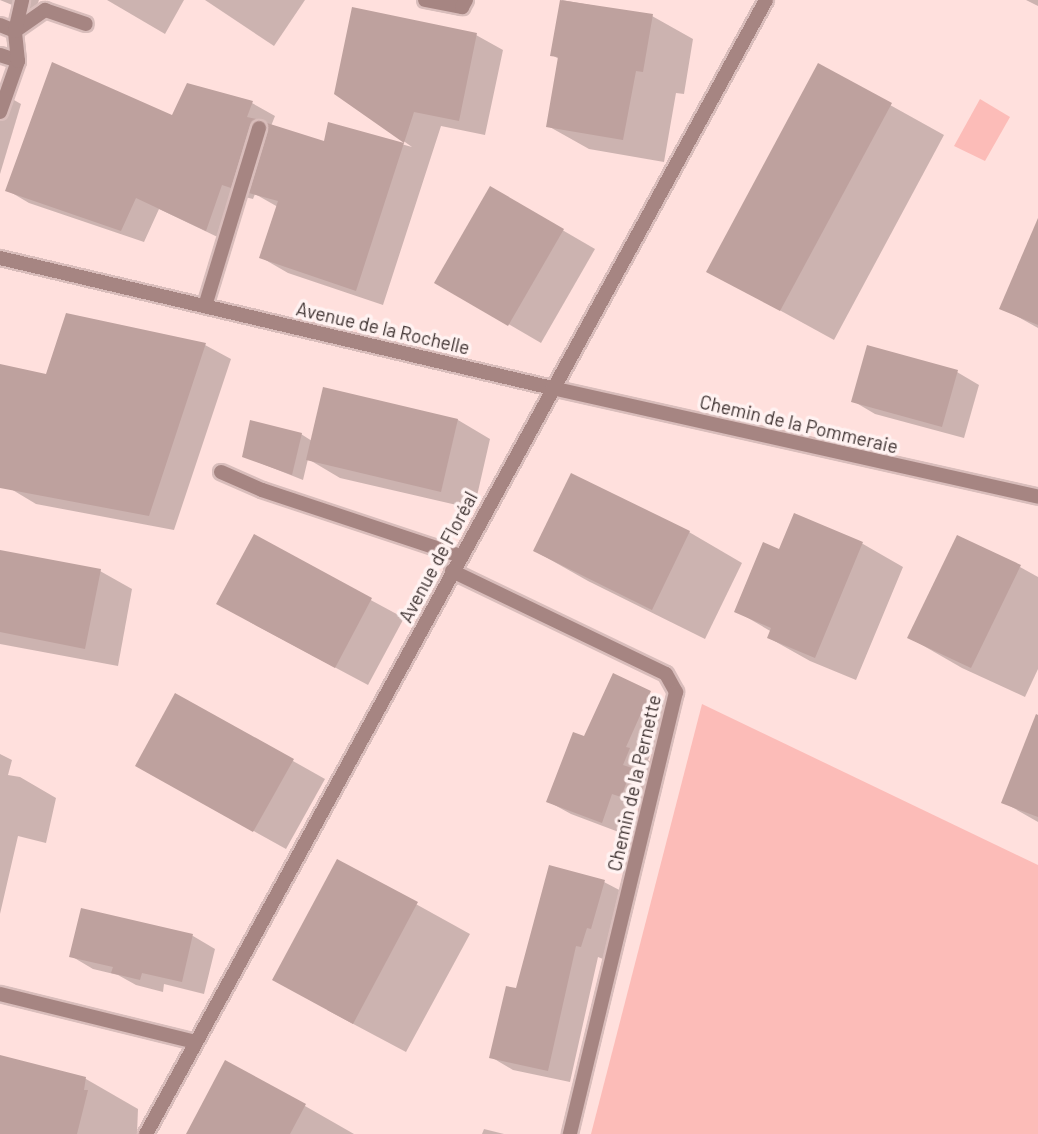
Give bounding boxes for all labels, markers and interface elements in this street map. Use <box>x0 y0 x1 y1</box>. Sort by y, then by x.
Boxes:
street label: Avenue de la Rochelle <box>294 297 472 359</box>
street label: Chemin de la Pommeraie <box>698 390 900 458</box>
street label: Avenue de Floréal <box>394 488 482 626</box>
street label: Chemin de la Pernette <box>603 693 665 873</box>

